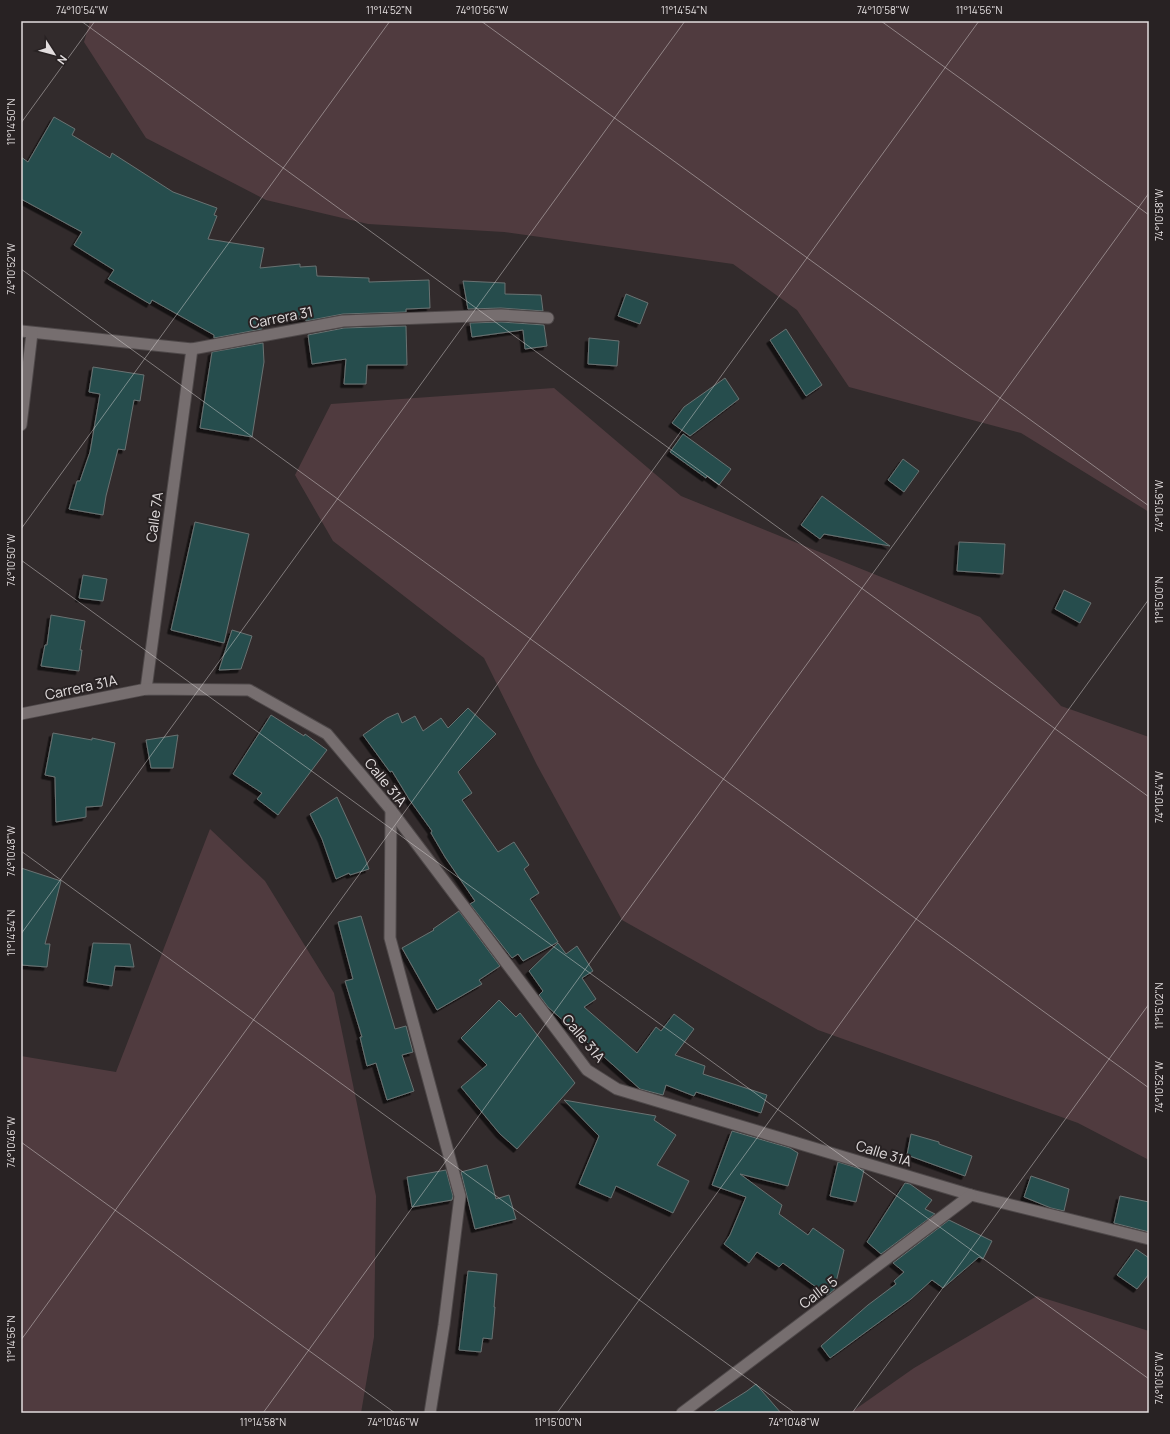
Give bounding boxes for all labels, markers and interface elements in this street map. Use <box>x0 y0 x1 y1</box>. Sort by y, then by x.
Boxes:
text: 74°10'54"W <box>56 3 109 17</box>
text: 11°14'52"N <box>366 3 412 17</box>
text: 74°10'56"W <box>456 3 509 17</box>
text: 11°14'54"N <box>661 3 707 17</box>
text: 74°10'58"W <box>857 3 910 17</box>
text: 11°14'56"N <box>956 3 1002 17</box>
north arrow <box>34 34 74 74</box>
text: N <box>54 53 71 68</box>
text: 11°14'50"N <box>4 99 18 145</box>
text: 74°10'58"W <box>1152 188 1166 241</box>
text: 74°10'52"W <box>4 243 18 295</box>
street label: Carrera 31 <box>248 302 314 332</box>
text: 74°10'56"W <box>1152 479 1166 532</box>
street label: Calle 7A <box>141 490 167 543</box>
text: 74°10'50"W <box>4 533 18 586</box>
text: 11°15'00"N <box>1152 576 1166 624</box>
street label: Carrera 31A <box>43 670 119 704</box>
street label: Calle 31A <box>361 754 412 810</box>
text: 74°10'54"W <box>1152 770 1166 823</box>
text: 74°10'48"W <box>4 825 18 876</box>
text: 11°14'54"N <box>4 910 18 956</box>
text: 11°15'02"N <box>1152 983 1166 1029</box>
street label: Calle 31A <box>558 1010 610 1066</box>
text: 74°10'52"W <box>1152 1061 1166 1113</box>
text: 74°10'46"W <box>4 1116 18 1168</box>
street label: Calle 31A <box>854 1136 914 1171</box>
street label: Calle 5 <box>795 1271 841 1313</box>
text: 11°14'56"N <box>4 1316 18 1362</box>
text: 74°10'50"W <box>1152 1351 1166 1404</box>
text: 11°14'58"N <box>240 1415 286 1429</box>
text: 74°10'46"W <box>367 1415 419 1429</box>
text: 11°15'00"N <box>534 1415 582 1429</box>
text: 74°10'48"W <box>769 1415 820 1429</box>

